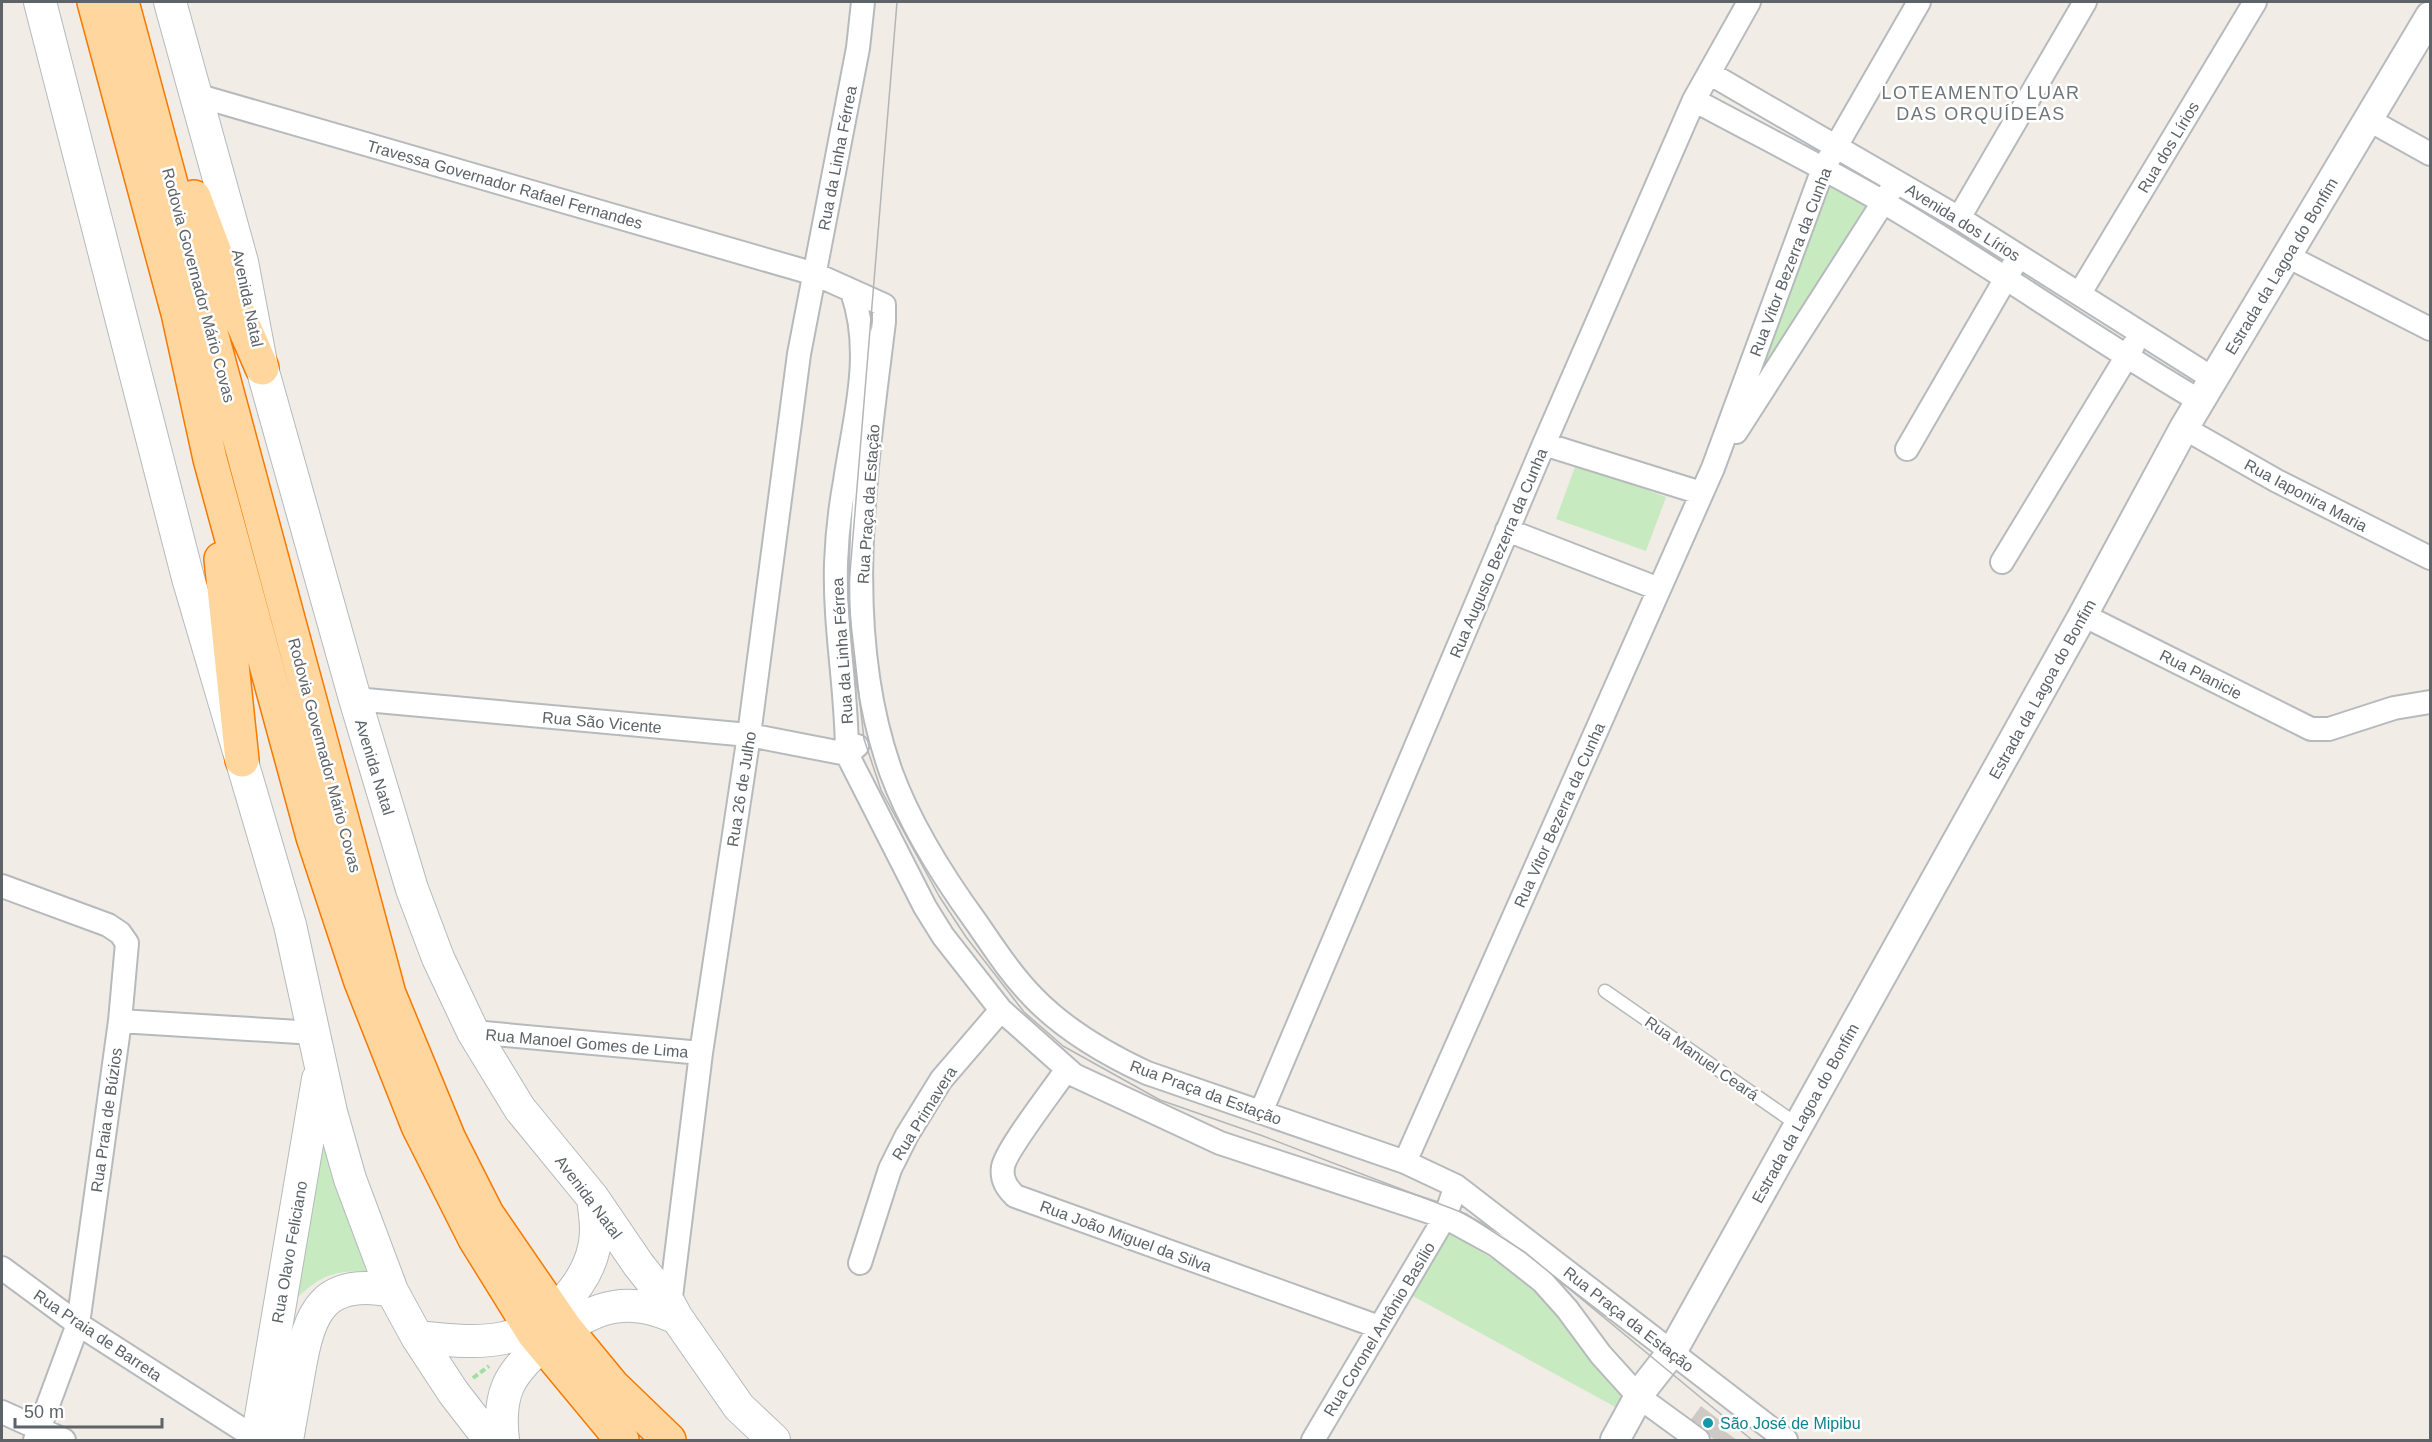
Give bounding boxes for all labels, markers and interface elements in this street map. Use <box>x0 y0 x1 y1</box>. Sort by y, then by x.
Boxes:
district label: LOTEAMENTO LUAR DAS ORQUÍDEAS <box>1881 83 2081 124</box>
street label: Rua da Linha Férrea <box>815 84 860 232</box>
street label: Rua dos Lírios <box>2135 99 2202 196</box>
street label: Travessa Governador Rafael Fernandes <box>365 137 645 232</box>
street label: Rua Vitor Bezerra da Cunha <box>1747 165 1834 359</box>
street label: Rodovia Governador Mário Covas <box>159 166 238 404</box>
street label: Estrada da Lagoa do Bonfim <box>2222 175 2341 358</box>
street label: Avenida dos Lírios <box>1903 180 2023 264</box>
street label: Avenida Natal <box>229 248 266 348</box>
street label: Rua Praça da Estação <box>854 423 883 584</box>
street label: Rua Augusto Bezerra da Cunha <box>1446 446 1550 661</box>
street label: Rua Iaponira Maria <box>2242 456 2370 535</box>
street label: Rua da Linha Férrea <box>829 577 856 725</box>
street label: Estrada da Lagoa do Bonfim <box>1986 596 2099 782</box>
street label: Rodovia Governador Mário Covas <box>285 636 364 874</box>
street label: Rua Planicie <box>2157 646 2245 702</box>
street label: Rua São Vicente <box>542 709 662 736</box>
street label: Avenida Natal <box>352 717 397 817</box>
street label: Rua Vitor Bezerra da Cunha <box>1511 720 1608 910</box>
street label: Rua 26 de Julho <box>724 730 759 848</box>
street label: Rua Manuel Ceará <box>1642 1013 1762 1104</box>
street label: Estrada da Lagoa do Bonfim <box>1749 1020 1862 1206</box>
street label: Rua Manoel Gomes de Lima <box>485 1026 689 1061</box>
street label: Rua Praia de Búzios <box>88 1047 125 1193</box>
street label: Rua Praça da Estação <box>1128 1057 1284 1128</box>
street label: Rua Primavera <box>889 1063 960 1163</box>
street label: Avenida Natal <box>552 1153 625 1242</box>
street label: Rua Olavo Feliciano <box>269 1180 310 1325</box>
street label: Rua João Miguel da Silva <box>1038 1197 1214 1276</box>
street label: Rua Coronel Antônio Basílio <box>1321 1239 1438 1419</box>
street label: Rua Praça da Estação <box>1560 1263 1697 1375</box>
street label: Rua Praia de Barreta <box>31 1286 165 1385</box>
scale bar <box>15 1391 162 1429</box>
text: 50 m <box>24 1402 64 1422</box>
place label: São José de Mipibu <box>1720 1415 1861 1432</box>
marker: São José de Mipibu <box>1701 1416 1715 1430</box>

